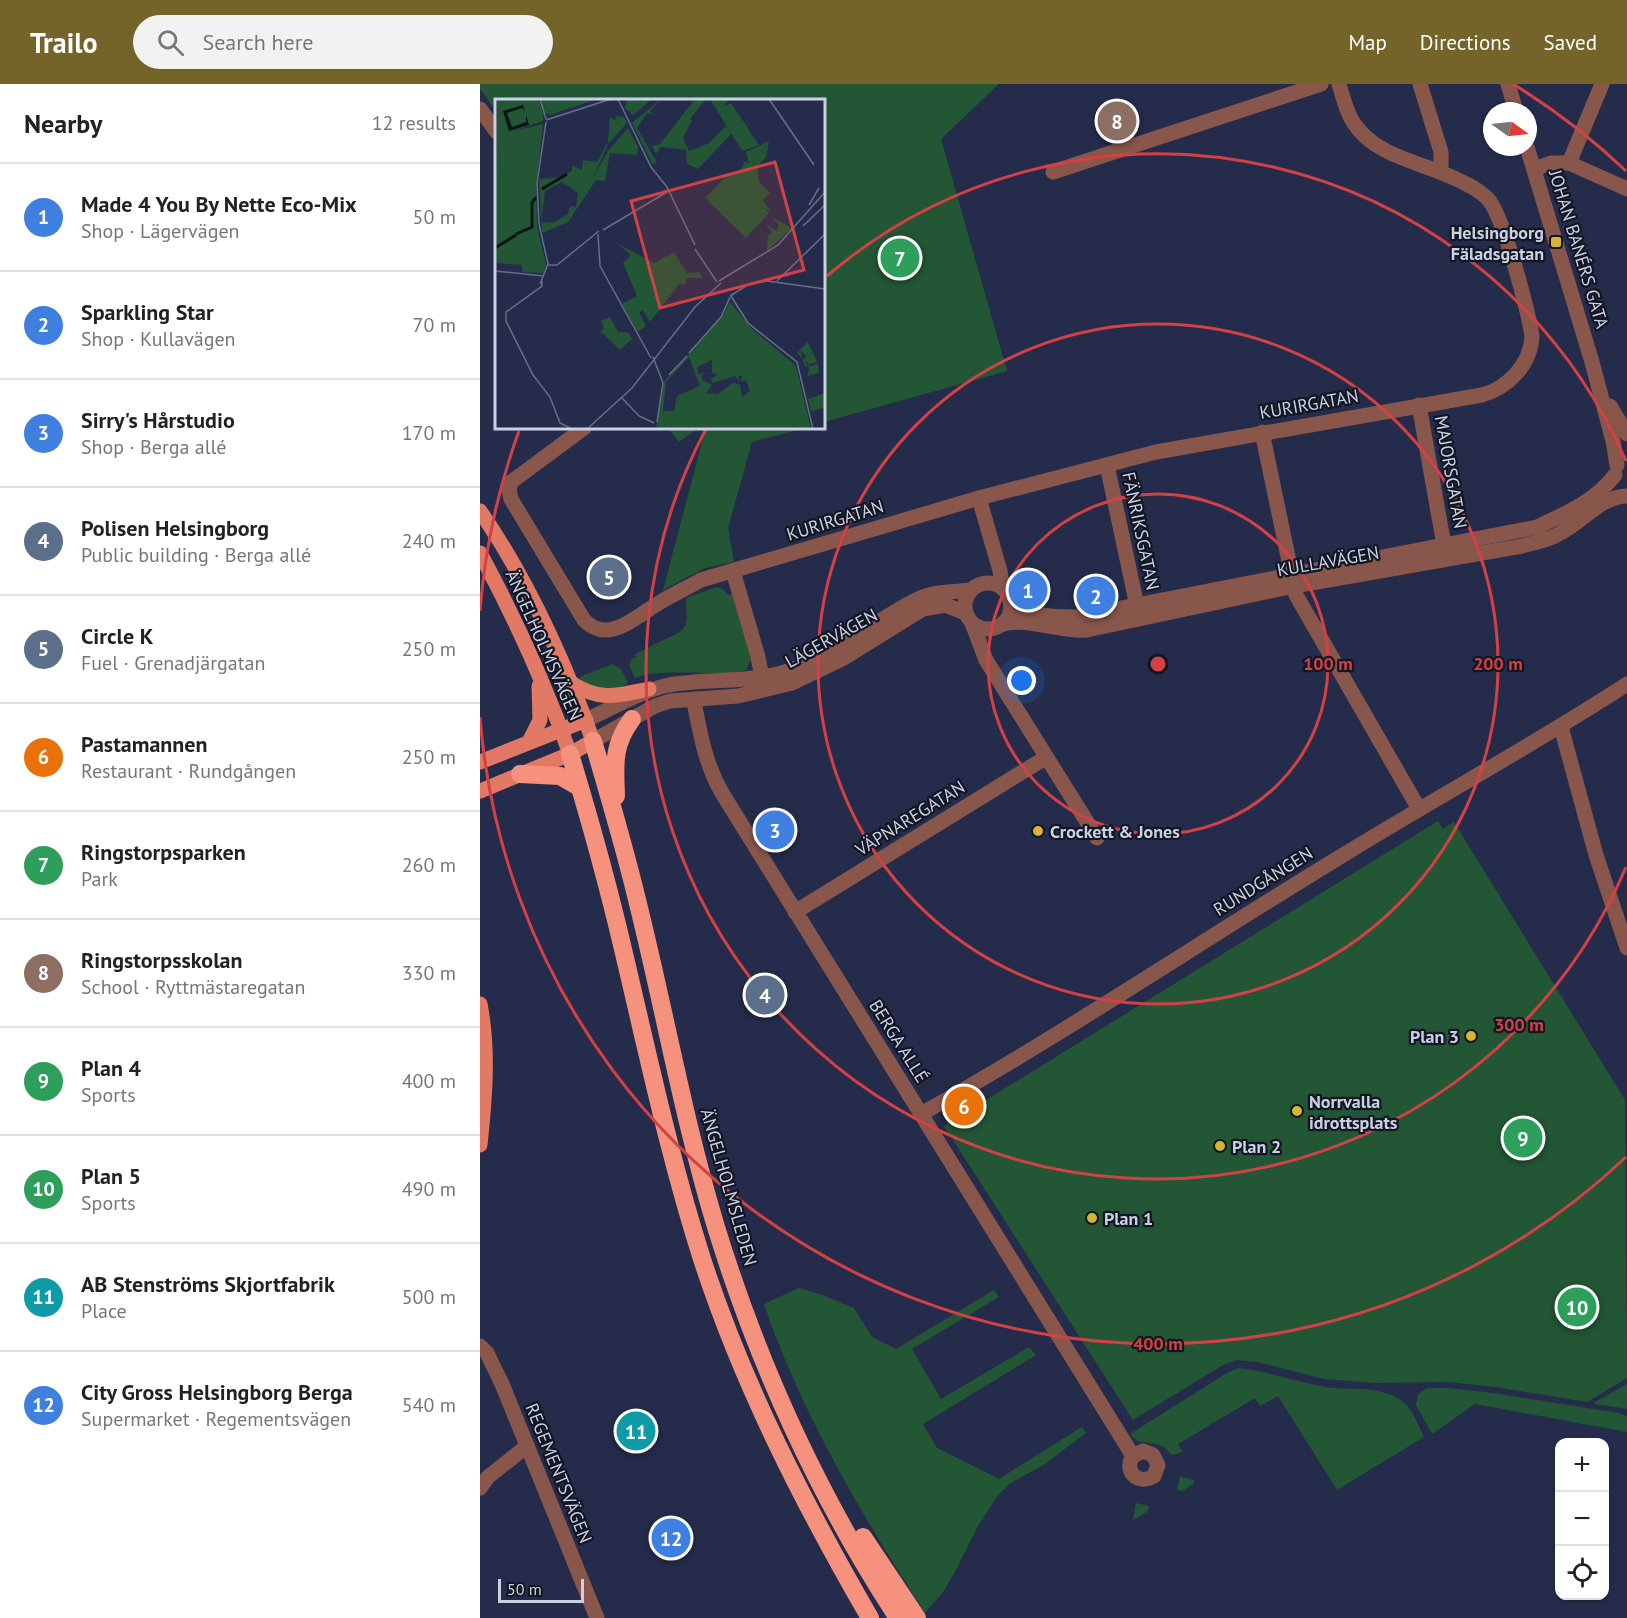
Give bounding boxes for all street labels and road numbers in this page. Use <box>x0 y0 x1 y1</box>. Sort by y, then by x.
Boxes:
street label: JOHAN BANÉRS GATA <box>1544 166 1614 332</box>
street label: KURIRGATAN <box>1258 384 1360 424</box>
street label: MAJORSGATAN <box>1430 414 1472 530</box>
street label: FÄNRIKSGATAN <box>1117 470 1165 592</box>
street label: KURIRGATAN <box>784 494 886 546</box>
street label: KULLAVÄGEN <box>1275 541 1381 581</box>
street label: ÄNGELHOLMSVÄGEN <box>500 566 588 724</box>
street label: LÄGERVÄGEN <box>781 603 881 673</box>
street label: VÄPNAREGATAN <box>850 775 969 861</box>
street label: RUNDGÅNGEN <box>1209 841 1317 921</box>
street label: BERGA ALLÉ <box>864 995 934 1087</box>
street label: ÄNGELHOLMSLEDEN <box>696 1106 762 1268</box>
street label: REGEMENTSVÄGEN <box>520 1400 598 1546</box>

